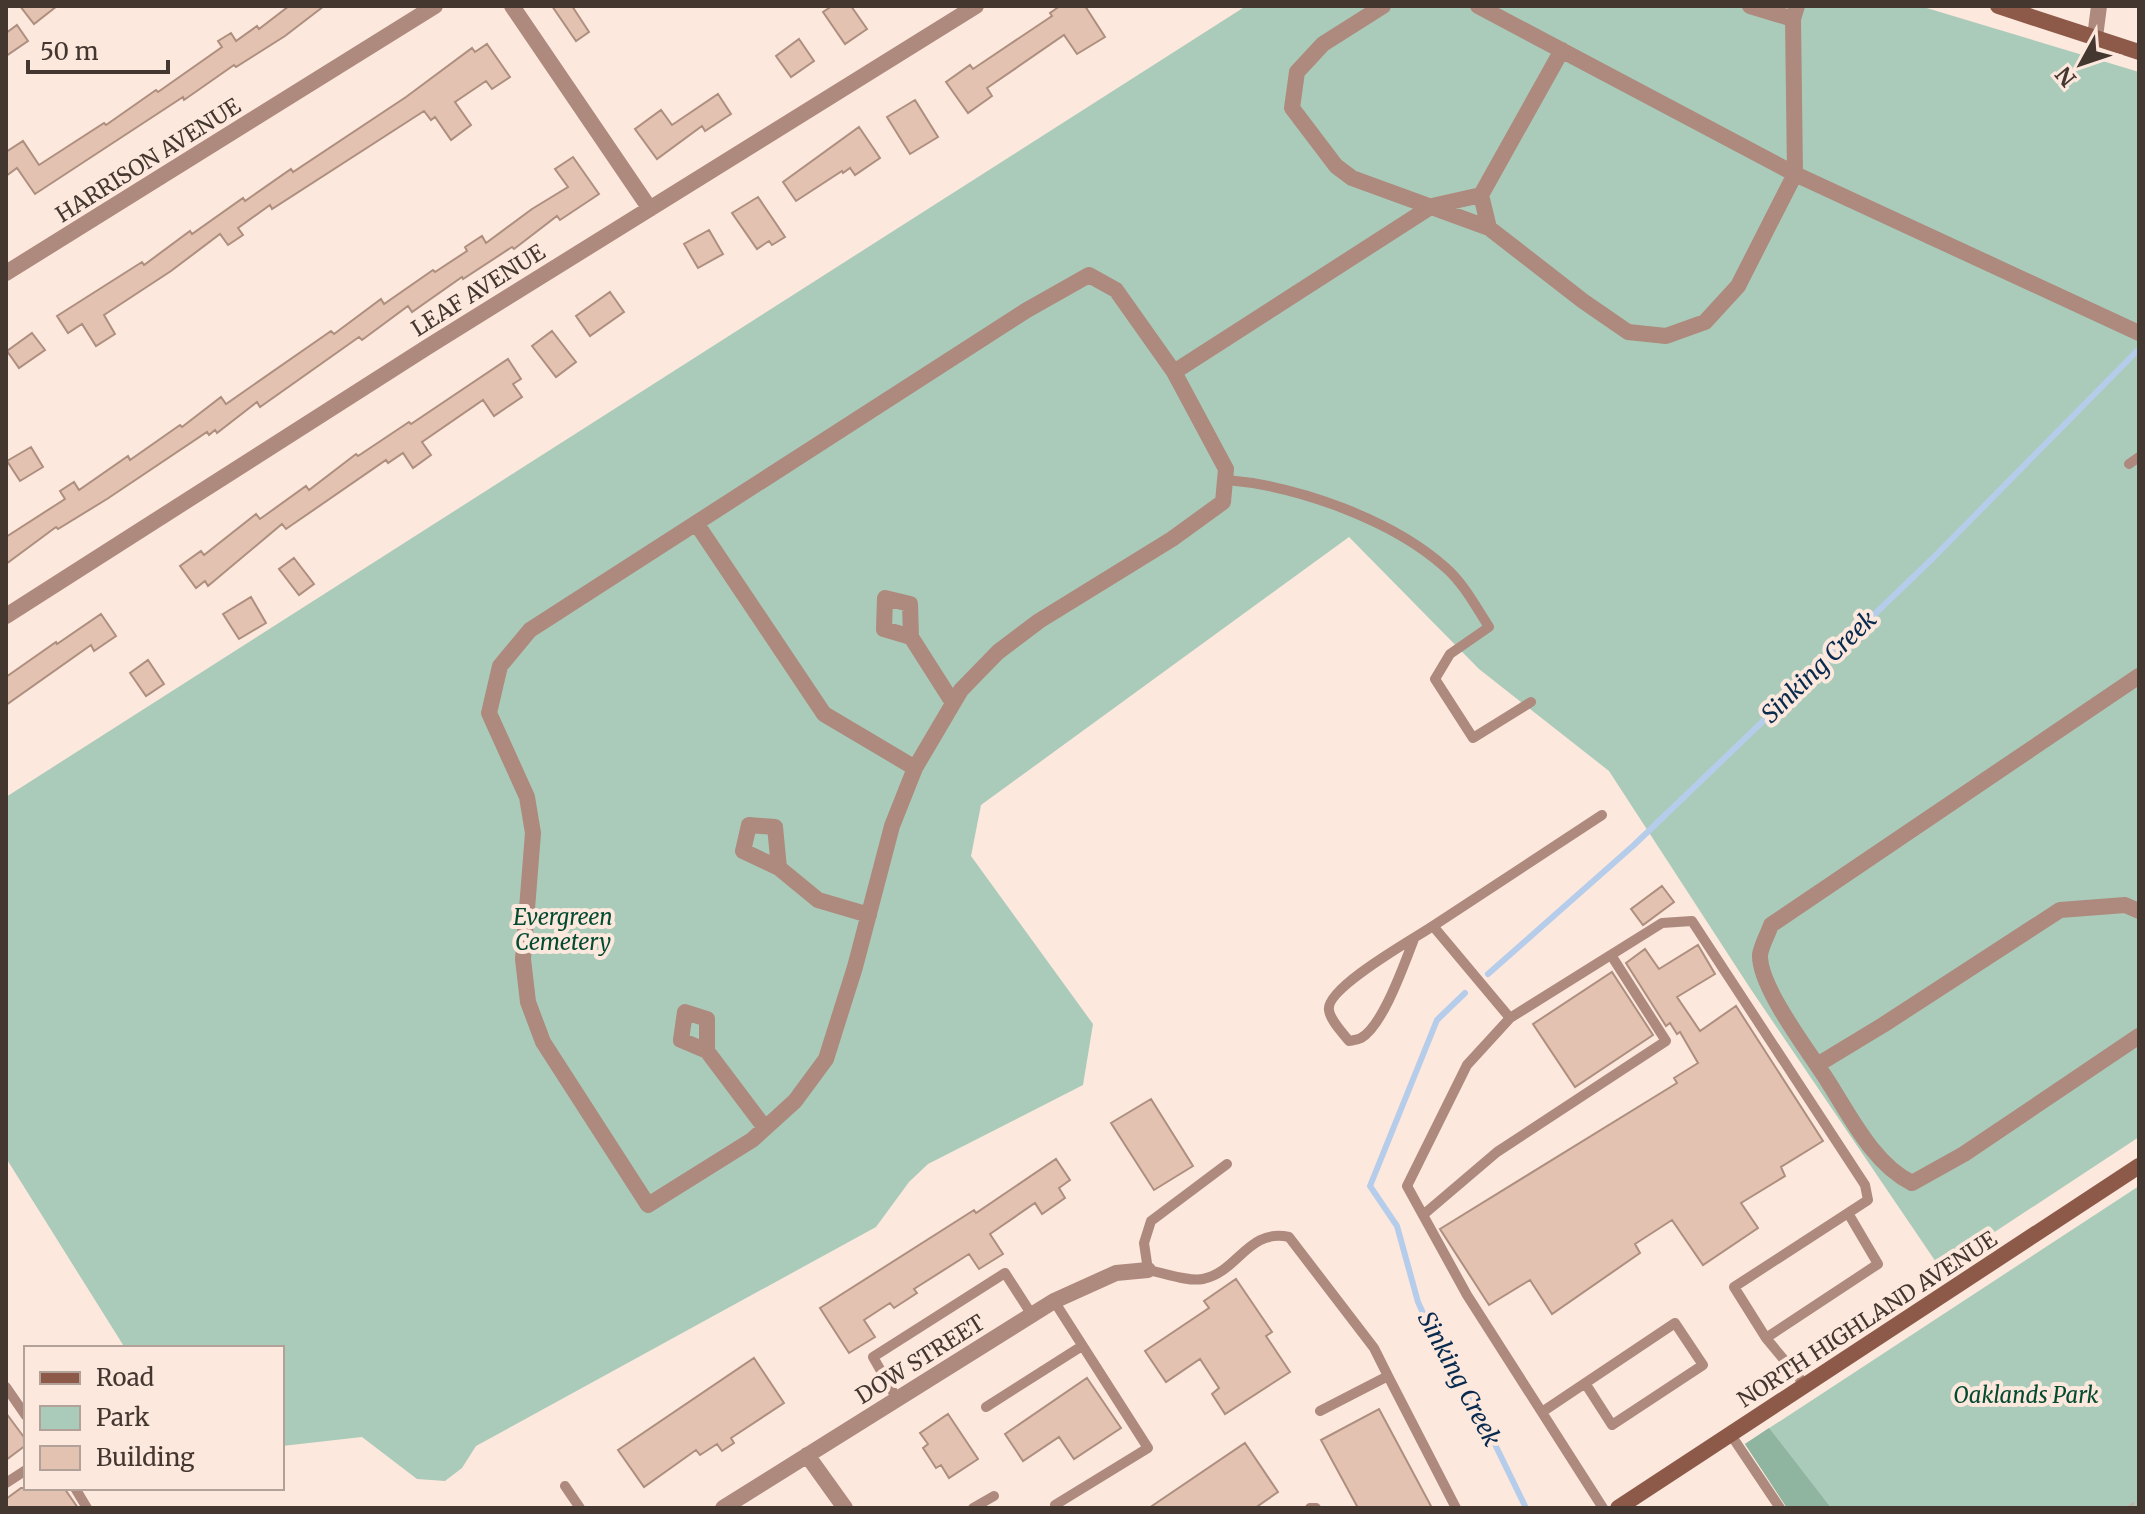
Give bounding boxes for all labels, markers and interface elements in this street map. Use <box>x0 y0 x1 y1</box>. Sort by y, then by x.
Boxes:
scale bar <box>28 24 168 74</box>
north arrow <box>2041 24 2121 104</box>
text: 50 m <box>40 36 99 67</box>
text: N <box>2049 61 2082 93</box>
street label: HARRISON AVENUE <box>50 92 246 228</box>
street label: LEAF AVENUE <box>406 238 550 342</box>
water label: Sinking Creek <box>1755 604 1883 729</box>
park label: Evergreen Cemetery <box>513 903 613 956</box>
street label: NORTH HIGHLAND AVENUE <box>1732 1225 2002 1413</box>
water label: Sinking Creek <box>1411 1306 1508 1451</box>
street label: DOW STREET <box>850 1308 990 1410</box>
legend <box>24 1346 284 1490</box>
text: Road <box>96 1362 154 1393</box>
park label: Oaklands Park <box>1953 1381 2099 1409</box>
text: Park <box>96 1402 150 1433</box>
text: Building <box>96 1442 195 1473</box>

